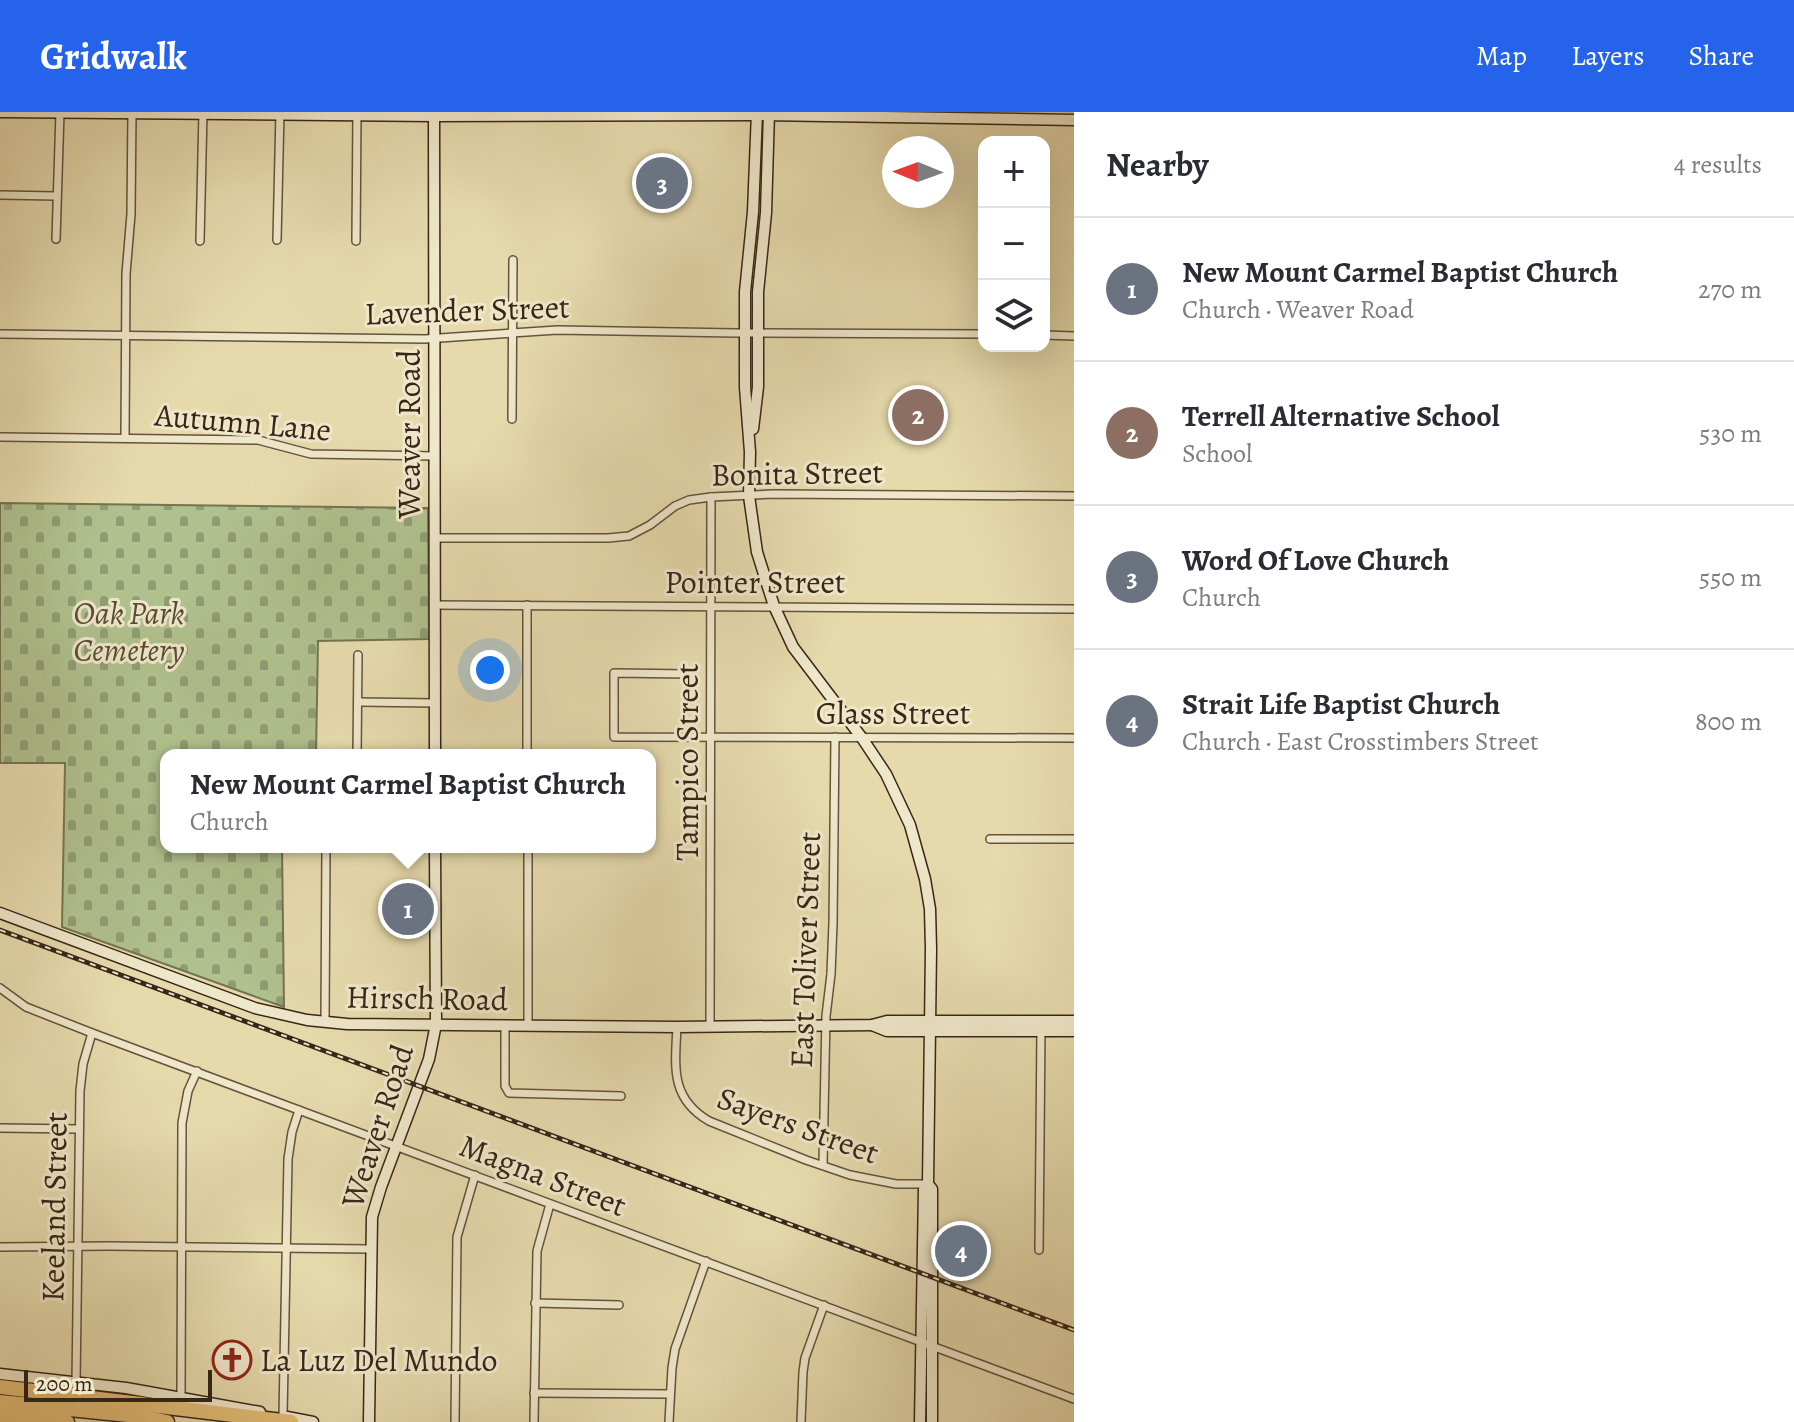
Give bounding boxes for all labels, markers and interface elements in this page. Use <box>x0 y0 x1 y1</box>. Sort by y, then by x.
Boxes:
text: Gridwalk <box>40 30 187 82</box>
text: Map <box>1476 37 1527 75</box>
text: Layers <box>1571 37 1644 75</box>
text: Share <box>1688 37 1754 75</box>
north arrow <box>882 136 954 208</box>
map controls <box>978 136 1050 352</box>
button: + <box>978 136 1050 208</box>
text: Nearby <box>1106 141 1209 188</box>
text: 4 results <box>1674 147 1762 182</box>
pin: 3 <box>636 153 688 213</box>
button: − <box>978 208 1050 280</box>
text: New Mount Carmel Baptist Church <box>1182 252 1618 292</box>
text: 1 <box>1127 272 1137 307</box>
text: 270 m <box>1698 272 1762 307</box>
button: layers <box>978 280 1050 352</box>
street label: Lavender Street <box>364 284 570 336</box>
text: Church · Weaver Road <box>1182 292 1414 327</box>
street label: Weaver Road <box>387 349 431 520</box>
pin: 2 <box>892 385 944 445</box>
street label: Autumn Lane <box>152 392 333 452</box>
text: Terrell Alternative School <box>1182 396 1500 436</box>
text: 2 <box>1126 416 1138 451</box>
text: 530 m <box>1699 416 1762 451</box>
text: School <box>1182 436 1252 471</box>
street label: Bonita Street <box>711 450 883 496</box>
text: Word Of Love Church <box>1182 540 1449 580</box>
street label: Pointer Street <box>665 560 845 604</box>
text: 3 <box>1126 560 1138 595</box>
text: 550 m <box>1699 560 1762 595</box>
text: Church <box>1182 580 1261 615</box>
park label: Oak Park Cemetery <box>73 591 185 672</box>
your location <box>470 650 510 690</box>
street label: Tampico Street <box>665 663 709 861</box>
text: Strait Life Baptist Church <box>1182 684 1500 724</box>
street label: Glass Street <box>816 691 970 735</box>
text: 4 <box>1126 704 1138 739</box>
text: 800 m <box>1695 704 1762 739</box>
text: Church · East Crosstimbers Street <box>1182 724 1539 759</box>
popup <box>160 749 656 853</box>
text: New Mount Carmel Baptist Church <box>190 764 626 804</box>
text: Church <box>190 804 269 839</box>
street label: East Toliver Street <box>779 831 831 1069</box>
pin: 1 <box>382 879 434 939</box>
street label: Hirsch Road <box>346 975 509 1021</box>
street label: Weaver Road <box>330 1038 424 1214</box>
street label: Sayers Street <box>711 1075 885 1175</box>
street label: Keeland Street <box>30 1111 78 1303</box>
street label: Magna Street <box>453 1123 633 1227</box>
pin: 4 <box>935 1221 987 1281</box>
place label: La Luz Del Mundo <box>260 1338 497 1382</box>
church icon: La Luz Del Mundo <box>211 1339 253 1381</box>
scale bar <box>24 1366 212 1402</box>
text: 200 m <box>36 1369 93 1399</box>

